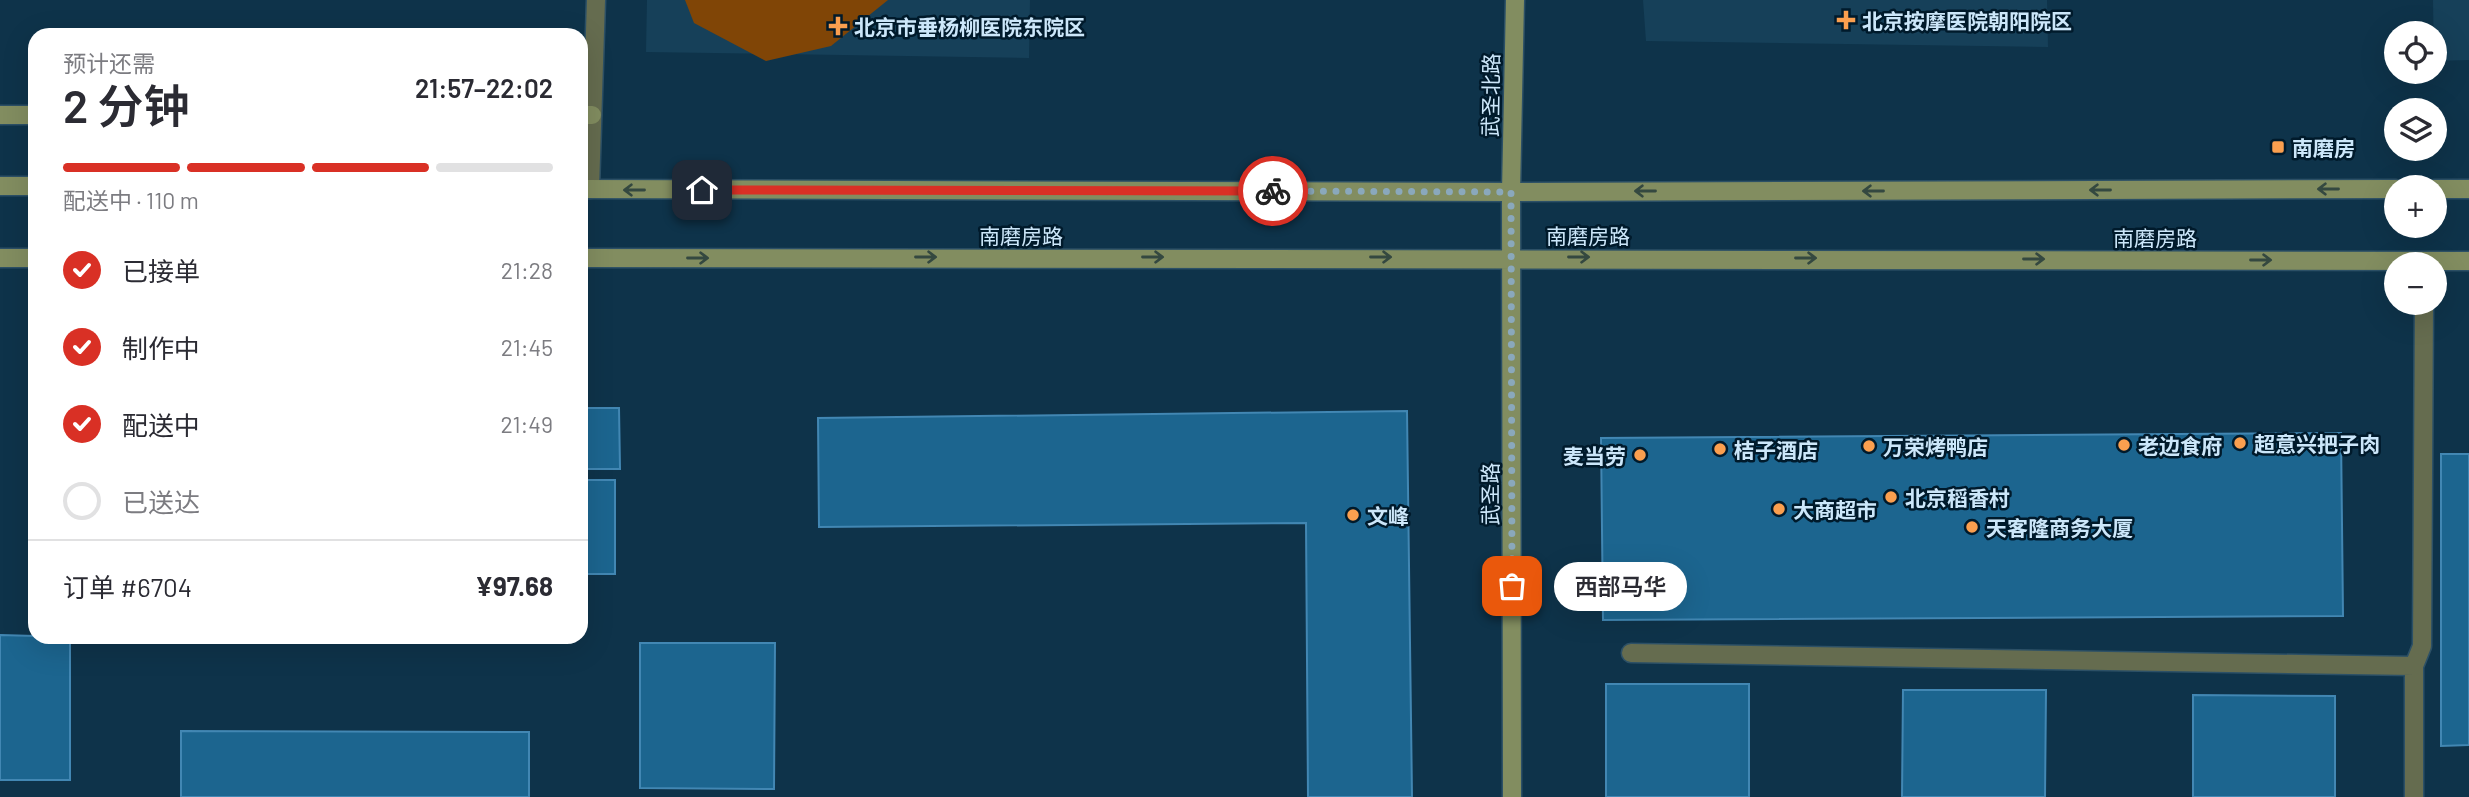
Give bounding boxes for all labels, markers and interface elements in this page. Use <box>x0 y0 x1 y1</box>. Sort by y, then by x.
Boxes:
place label: 北京按摩医院朝阳院区 <box>1862 8 2072 33</box>
marker: 北京按摩医院朝阳院区 <box>1836 10 1856 30</box>
place label: 北京市垂杨柳医院东院区 <box>854 14 1085 39</box>
marker: 北京市垂杨柳医院东院区 <box>828 16 848 36</box>
map controls <box>2384 21 2447 315</box>
button: locate <box>2384 21 2447 84</box>
text: 预计还需 <box>63 49 155 77</box>
street label: 武圣北路 <box>1477 53 1503 137</box>
text: 21:57–22:02 <box>415 72 553 103</box>
text: 2 分钟 <box>63 77 190 132</box>
button: layers <box>2384 98 2447 161</box>
place label: 南磨房 <box>2292 135 2355 160</box>
marker: 南磨房 <box>2270 139 2286 155</box>
courier <box>1238 156 1308 226</box>
pin <box>672 160 732 220</box>
icon: home <box>683 171 721 209</box>
icon: bike <box>1254 172 1292 210</box>
button: + <box>2384 175 2447 238</box>
one-way arrow <box>2316 182 2339 196</box>
one-way arrow <box>623 183 646 197</box>
one-way arrow <box>2089 183 2112 197</box>
one-way arrow <box>1634 184 1657 198</box>
one-way arrow <box>1861 184 1884 197</box>
text: 配送中 · 110 m <box>63 186 199 214</box>
street label: 南磨房路 <box>979 223 1063 248</box>
street label: 南磨房路 <box>1546 223 1630 248</box>
street label: 南磨房路 <box>2113 225 2197 250</box>
one-way arrow <box>914 250 937 264</box>
one-way arrow <box>1141 250 1164 264</box>
one-way arrow <box>1369 250 1392 264</box>
one-way arrow <box>1567 250 1590 264</box>
icon: check <box>63 251 101 289</box>
one-way arrow <box>686 251 709 265</box>
one-way arrow <box>1795 251 1818 265</box>
one-way arrow <box>2022 252 2045 266</box>
button: − <box>2384 252 2447 315</box>
one-way arrow <box>2250 253 2273 267</box>
text: 已接单 <box>122 255 200 286</box>
text: 21:28 <box>501 256 553 284</box>
icon: check <box>63 328 101 366</box>
text: 制作中 <box>122 332 200 363</box>
text: 21:45 <box>501 333 553 361</box>
icon: check <box>63 405 101 443</box>
text: 配送中 <box>122 409 200 440</box>
text: 21:49 <box>500 410 553 438</box>
place label: 超意兴把子肉 <box>2254 431 2380 456</box>
place label: 老边食府 <box>2138 433 2222 458</box>
place label: 万荣烤鸭店 <box>1883 434 1988 459</box>
marker: 超意兴把子肉 <box>2232 435 2248 451</box>
place label: 桔子酒店 <box>1734 437 1818 462</box>
marker: 老边食府 <box>2116 437 2132 453</box>
marker: 万荣烤鸭店 <box>1861 438 1877 454</box>
marker: 桔子酒店 <box>1712 441 1728 457</box>
place label: 麦当劳 <box>1563 443 1626 468</box>
marker: 麦当劳 <box>1632 447 1648 463</box>
street label: 武圣路 <box>1477 463 1502 526</box>
place label: 北京稻香村 <box>1905 485 2010 510</box>
text: 已送达 <box>122 486 200 517</box>
marker: 北京稻香村 <box>1883 489 1899 505</box>
place label: 大商超市 <box>1793 497 1877 522</box>
marker: 大商超市 <box>1771 501 1787 517</box>
place label: 文峰 <box>1367 503 1409 528</box>
marker: 文峰 <box>1345 507 1361 523</box>
place label: 天客隆商务大厦 <box>1986 515 2133 540</box>
marker: 天客隆商务大厦 <box>1964 519 1980 535</box>
pin <box>1482 556 1542 616</box>
callout: 西部马华 <box>1554 562 1687 610</box>
icon: bag <box>1493 567 1531 605</box>
text: ¥97.68 <box>475 570 553 601</box>
text: 订单 #6704 <box>63 571 192 602</box>
text: 西部马华 <box>1575 572 1667 600</box>

